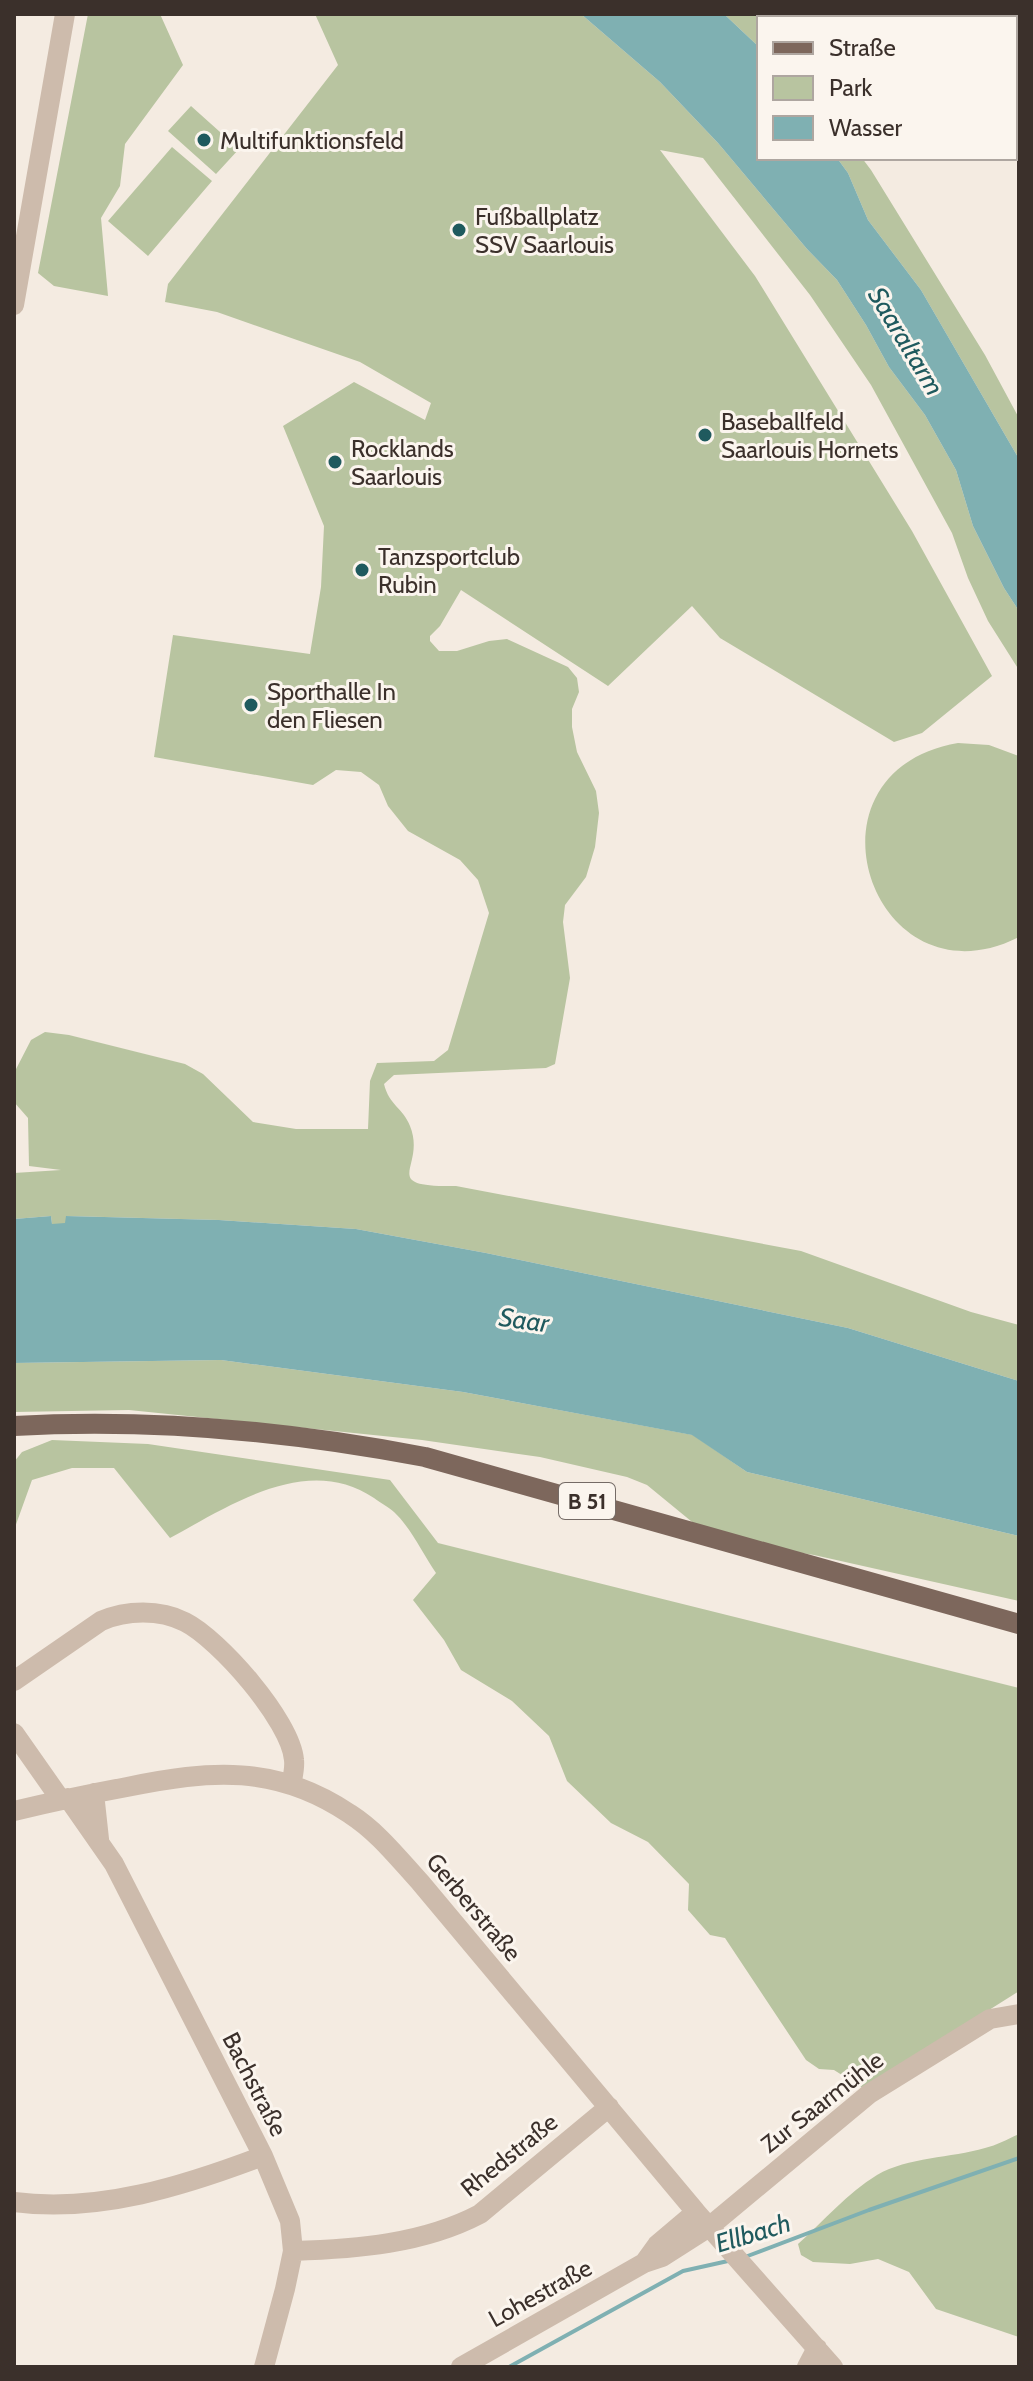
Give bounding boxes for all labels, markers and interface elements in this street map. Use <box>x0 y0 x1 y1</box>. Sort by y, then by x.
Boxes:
legend <box>757 16 1017 160</box>
text: Straße <box>829 33 896 62</box>
text: Park <box>829 73 872 102</box>
text: Wasser <box>829 113 902 142</box>
place label: Multifunktionsfeld <box>220 126 404 155</box>
marker: Multifunktionsfeld <box>195 131 213 149</box>
place label: Fußballplatz SSV Saarlouis <box>475 202 614 259</box>
marker: Fußballplatz SSV Saarlouis <box>450 221 468 239</box>
water label: Saaraltarm <box>861 281 951 401</box>
place label: Baseballfeld Saarlouis Hornets <box>721 407 899 464</box>
marker: Baseballfeld Saarlouis Hornets <box>696 426 714 444</box>
place label: Rocklands Saarlouis <box>351 434 454 491</box>
marker: Rocklands Saarlouis <box>326 453 344 471</box>
place label: Tanzsportclub Rubin <box>378 542 520 599</box>
marker: Tanzsportclub Rubin <box>353 561 371 579</box>
place label: Sporthalle In den Fliesen <box>267 677 396 734</box>
marker: Sporthalle In den Fliesen <box>242 696 260 714</box>
water label: Saar <box>497 1301 552 1339</box>
road number: B 51 <box>559 1483 615 1519</box>
street label: Gerberstraße <box>420 1847 528 1967</box>
street label: Bachstraße <box>216 2027 294 2141</box>
street label: Zur Saarmühle <box>755 2045 889 2159</box>
street label: Rhedstraße <box>455 2107 563 2203</box>
water label: Ellbach <box>712 2206 794 2260</box>
street label: Lohestraße <box>483 2253 597 2333</box>

